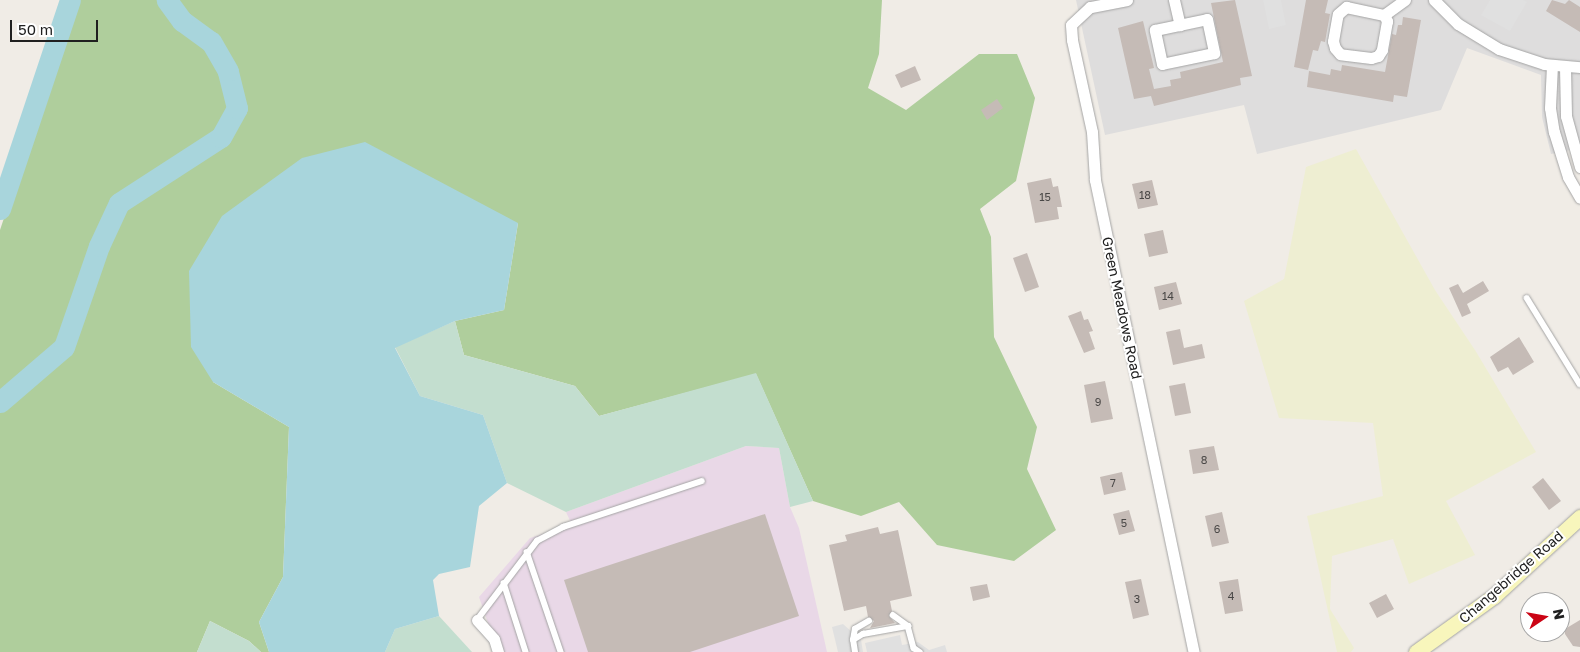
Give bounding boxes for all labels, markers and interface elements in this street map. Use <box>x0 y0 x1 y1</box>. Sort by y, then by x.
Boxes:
scale bar <box>12 10 100 42</box>
text: 50 m <box>18 20 53 38</box>
house number: 18 <box>1139 188 1151 202</box>
house number: 15 <box>1039 190 1051 204</box>
street label: Green Meadows Road <box>1099 235 1145 381</box>
house number: 14 <box>1162 289 1174 303</box>
house number: 9 <box>1095 395 1101 409</box>
house number: 8 <box>1201 453 1207 467</box>
house number: 7 <box>1110 476 1116 490</box>
house number: 5 <box>1121 516 1127 530</box>
house number: 6 <box>1214 522 1220 536</box>
street label: Changebridge Road <box>1456 527 1566 627</box>
house number: 4 <box>1228 589 1234 603</box>
house number: 3 <box>1134 592 1140 606</box>
north arrow <box>1520 592 1570 642</box>
text: N <box>1550 607 1569 621</box>

